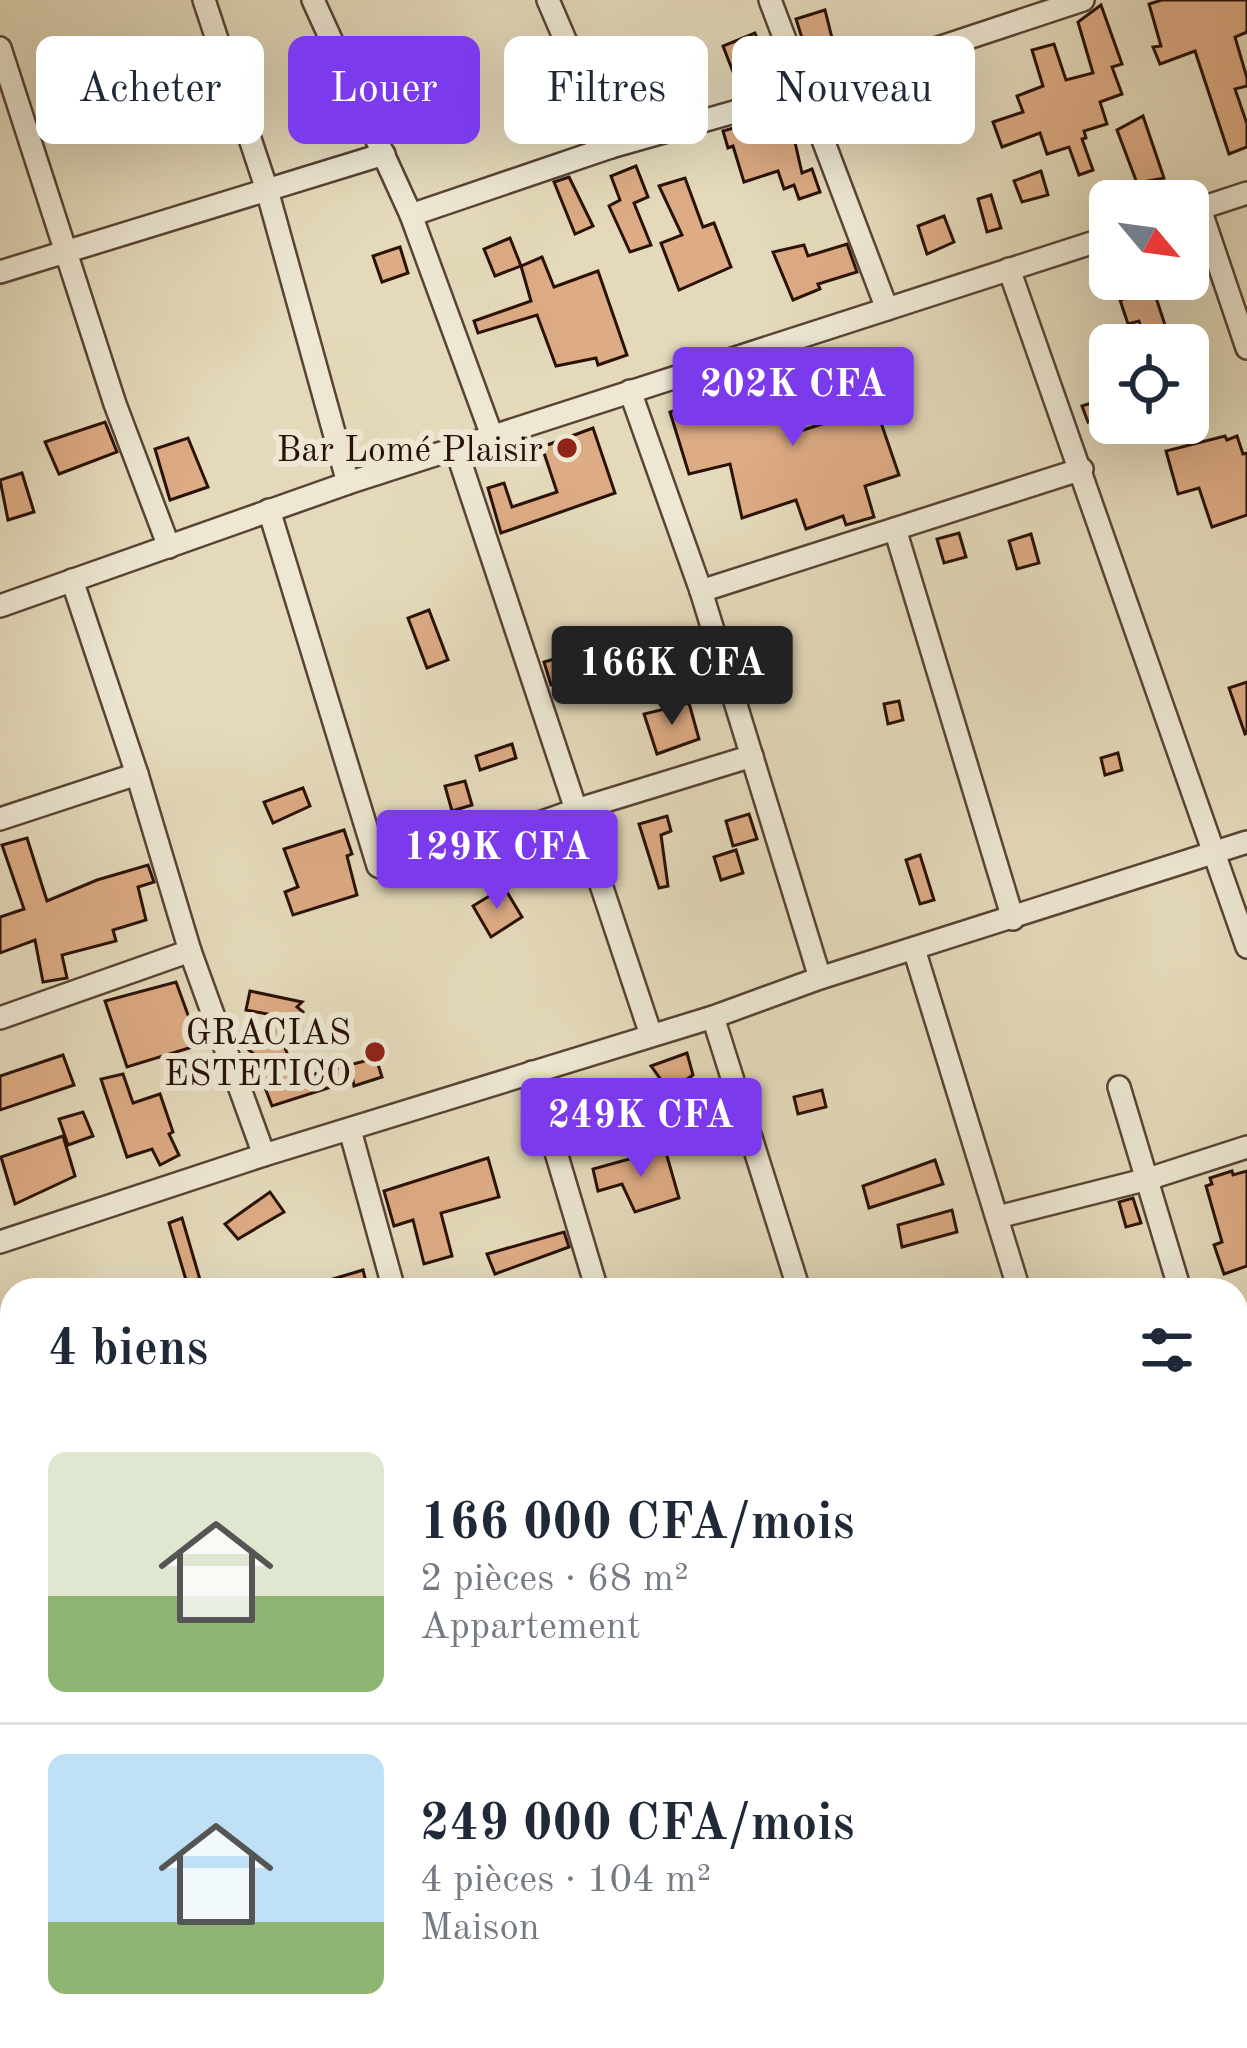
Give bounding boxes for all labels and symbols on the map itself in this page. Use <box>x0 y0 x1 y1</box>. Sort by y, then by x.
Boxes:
north arrow <box>1089 180 1209 300</box>
pin: 202K CFA <box>669 347 917 449</box>
place label: Bar Lomé Plaisir <box>277 434 543 470</box>
marker: Bar Lomé Plaisir <box>554 435 580 461</box>
pin: 166K CFA <box>548 626 796 728</box>
pin: 129K CFA <box>373 810 621 912</box>
place label: GRACIAS ESTETICO <box>164 1017 351 1094</box>
marker: GRACIAS ESTETICO <box>362 1039 388 1065</box>
pin: 249K CFA <box>517 1078 765 1180</box>

